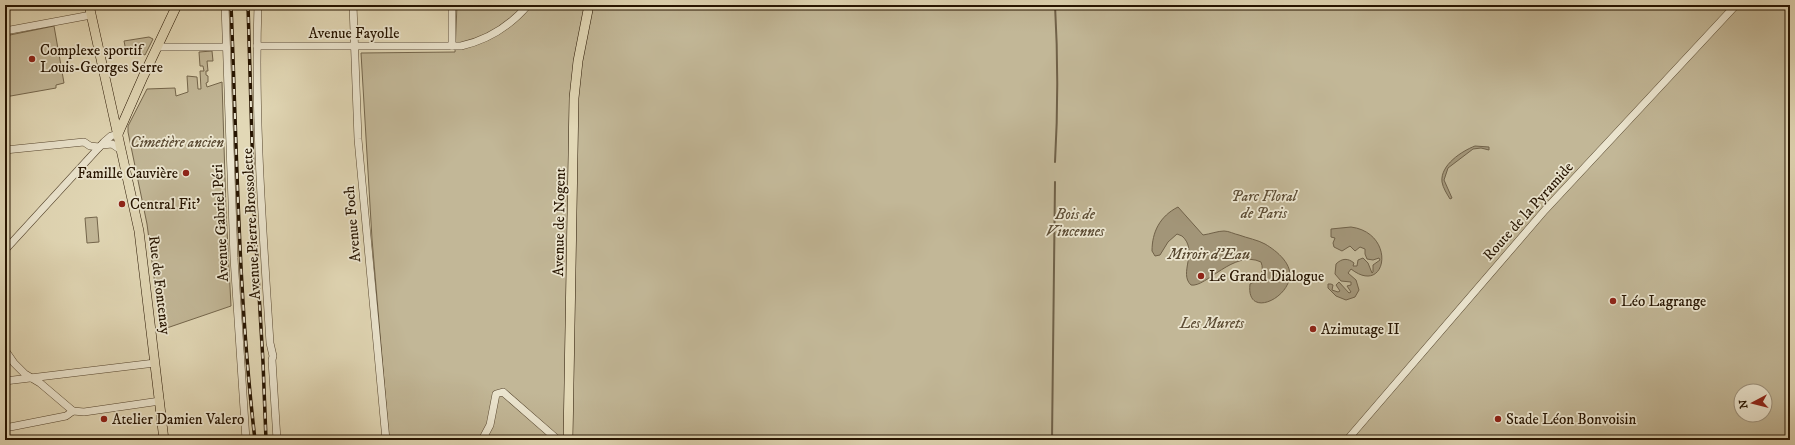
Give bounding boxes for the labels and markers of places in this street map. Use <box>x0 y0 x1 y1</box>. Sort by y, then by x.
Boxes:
place label: Complexe sportif Louis-Georges Serre <box>40 41 163 77</box>
marker: Complexe sportif Louis-Georges Serre <box>27 54 37 64</box>
place label: Famille Cauvière <box>77 164 178 183</box>
marker: Famille Cauvière <box>181 168 191 178</box>
place label: Central Fit' <box>130 195 200 214</box>
marker: Central Fit' <box>117 199 127 209</box>
place label: Le Grand Dialogue <box>1209 267 1324 286</box>
marker: Le Grand Dialogue <box>1196 271 1206 281</box>
place label: Léo Lagrange <box>1621 292 1706 311</box>
marker: Léo Lagrange <box>1608 296 1618 306</box>
place label: Azimutage II <box>1321 320 1400 339</box>
marker: Azimutage II <box>1308 324 1318 334</box>
place label: Atelier Damien Valero <box>112 410 244 429</box>
place label: Stade Léon Bonvoisin <box>1506 410 1636 429</box>
marker: Atelier Damien Valero <box>99 414 109 424</box>
marker: Stade Léon Bonvoisin <box>1493 414 1503 424</box>

